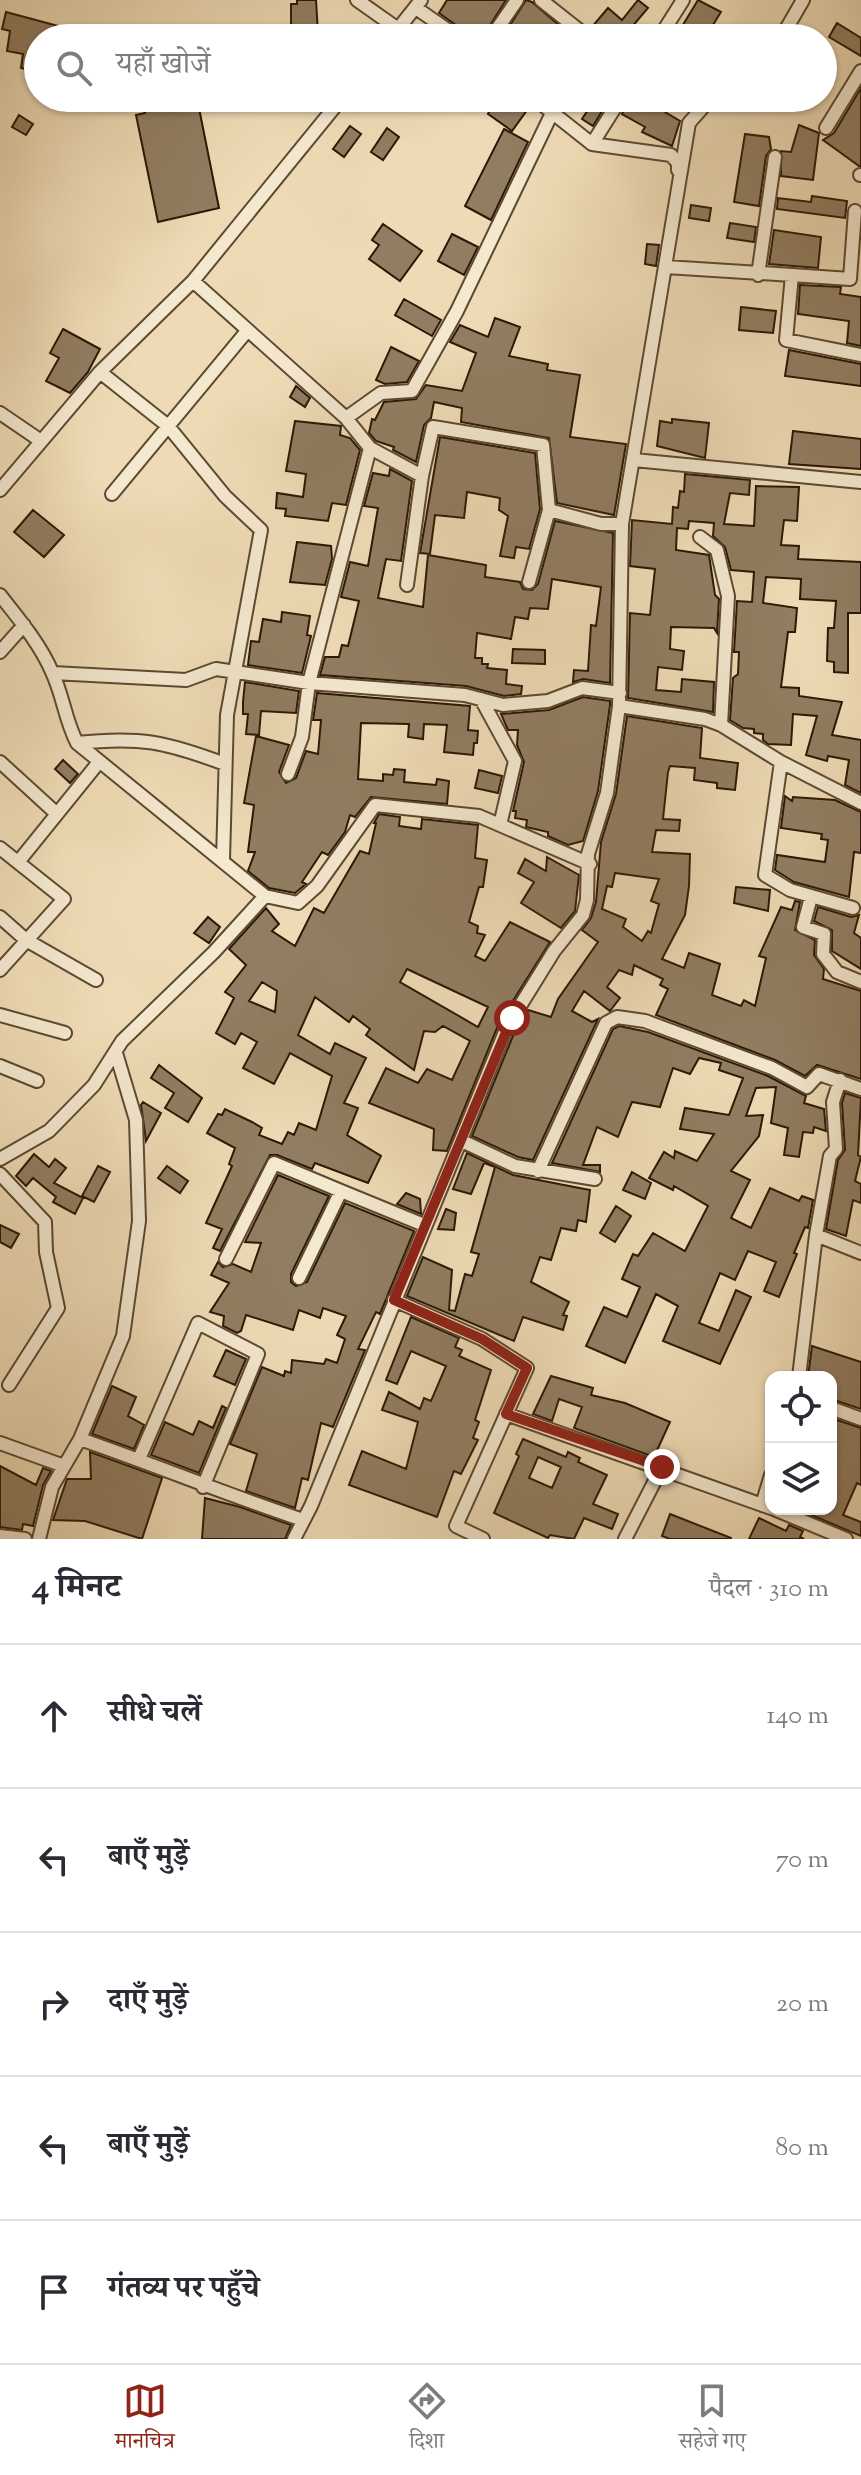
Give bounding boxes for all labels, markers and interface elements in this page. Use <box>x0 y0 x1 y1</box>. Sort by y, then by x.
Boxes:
search box <box>24 24 837 112</box>
text: यहाँ खोजें <box>116 44 210 87</box>
icon: search <box>52 46 96 90</box>
route start <box>494 1000 530 1036</box>
map controls <box>765 1371 837 1515</box>
button: locate <box>765 1371 837 1443</box>
button: layers <box>765 1443 837 1515</box>
route end <box>644 1449 680 1485</box>
text: 4 मिनट <box>32 1564 121 1613</box>
text: पैदल · 310 m <box>709 1571 829 1608</box>
text: सीधे चलें <box>108 1692 201 1735</box>
icon: ahead <box>32 1694 76 1738</box>
text: 140 m <box>766 1698 829 1735</box>
text: बाएँ मुड़ें <box>108 1836 189 1879</box>
icon: left <box>32 1838 76 1882</box>
text: 70 m <box>776 1842 829 1879</box>
text: दाएँ मुड़ें <box>108 1980 188 2023</box>
icon: right <box>32 1982 76 2026</box>
text: 20 m <box>776 1986 829 2023</box>
text: बाएँ मुड़ें <box>108 2124 189 2167</box>
icon: left <box>32 2126 76 2170</box>
text: 80 m <box>775 2130 829 2167</box>
text: गंतव्य पर पहुँचे <box>108 2268 260 2311</box>
icon: arrive <box>32 2270 76 2314</box>
tab: मानचित्र <box>115 2379 175 2462</box>
tab: दिशा <box>405 2379 449 2462</box>
tab: सहेजे गए <box>679 2379 746 2462</box>

